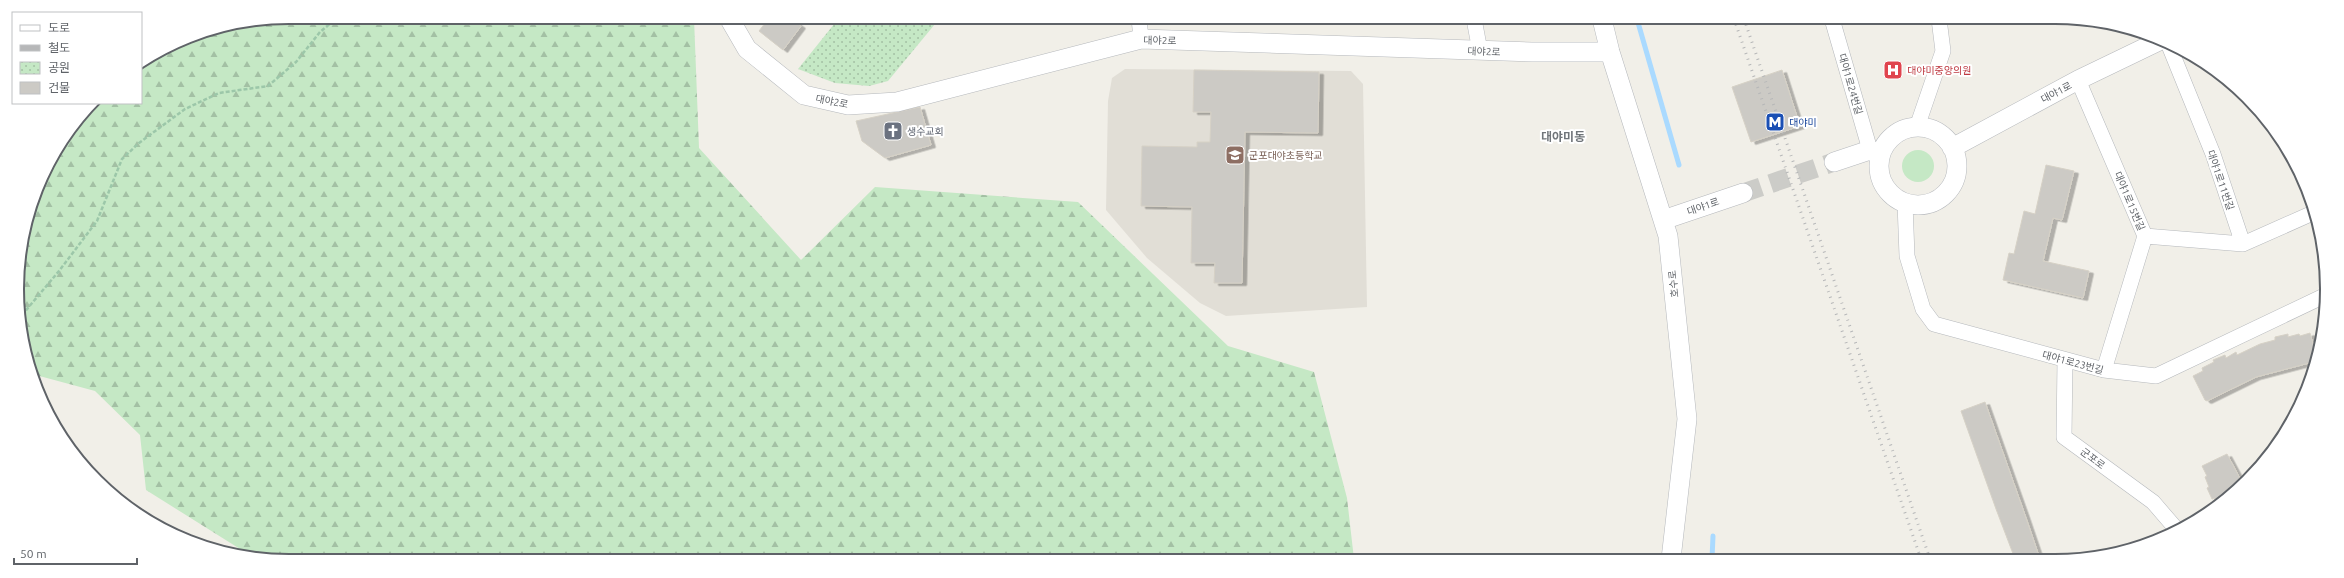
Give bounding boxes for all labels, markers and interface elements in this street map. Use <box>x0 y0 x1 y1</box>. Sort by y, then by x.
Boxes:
legend <box>12 12 142 104</box>
text: 도로 <box>48 21 70 34</box>
street label: 대야2로 <box>1143 35 1177 46</box>
text: 철도 <box>48 41 70 54</box>
street label: 대야2로 <box>1467 45 1501 58</box>
street label: 대야1로24번길 <box>1837 52 1864 116</box>
hospital icon: 대야미중앙의원 <box>1882 59 1904 81</box>
text: 공원 <box>48 61 70 74</box>
place label: 대야미중앙의원 <box>1907 65 1971 76</box>
street label: 대야1로 <box>2039 80 2073 105</box>
text: 건물 <box>48 81 70 94</box>
street label: 대야2로 <box>815 93 849 110</box>
metro station icon: 대야미 <box>1764 111 1786 133</box>
place label: 대야미 <box>1789 117 1817 128</box>
church icon: 생수교회 <box>882 120 904 142</box>
place label: 생수교회 <box>907 126 944 137</box>
district label: 대야미동 <box>1541 130 1585 143</box>
school or university icon: 군포대야초등학교 <box>1224 144 1246 166</box>
street label: 대야1로11번길 <box>2205 149 2236 212</box>
place label: 군포대야초등학교 <box>1249 150 1323 161</box>
street label: 대야1로15번길 <box>2112 170 2147 232</box>
street label: 대야1로 <box>1686 196 1721 217</box>
street label: 호수로 <box>1667 270 1680 298</box>
street label: 대야1로23번길 <box>2041 349 2105 376</box>
street label: 군포로 <box>2078 446 2107 471</box>
scale bar <box>14 540 137 566</box>
text: 50 m <box>20 547 47 560</box>

